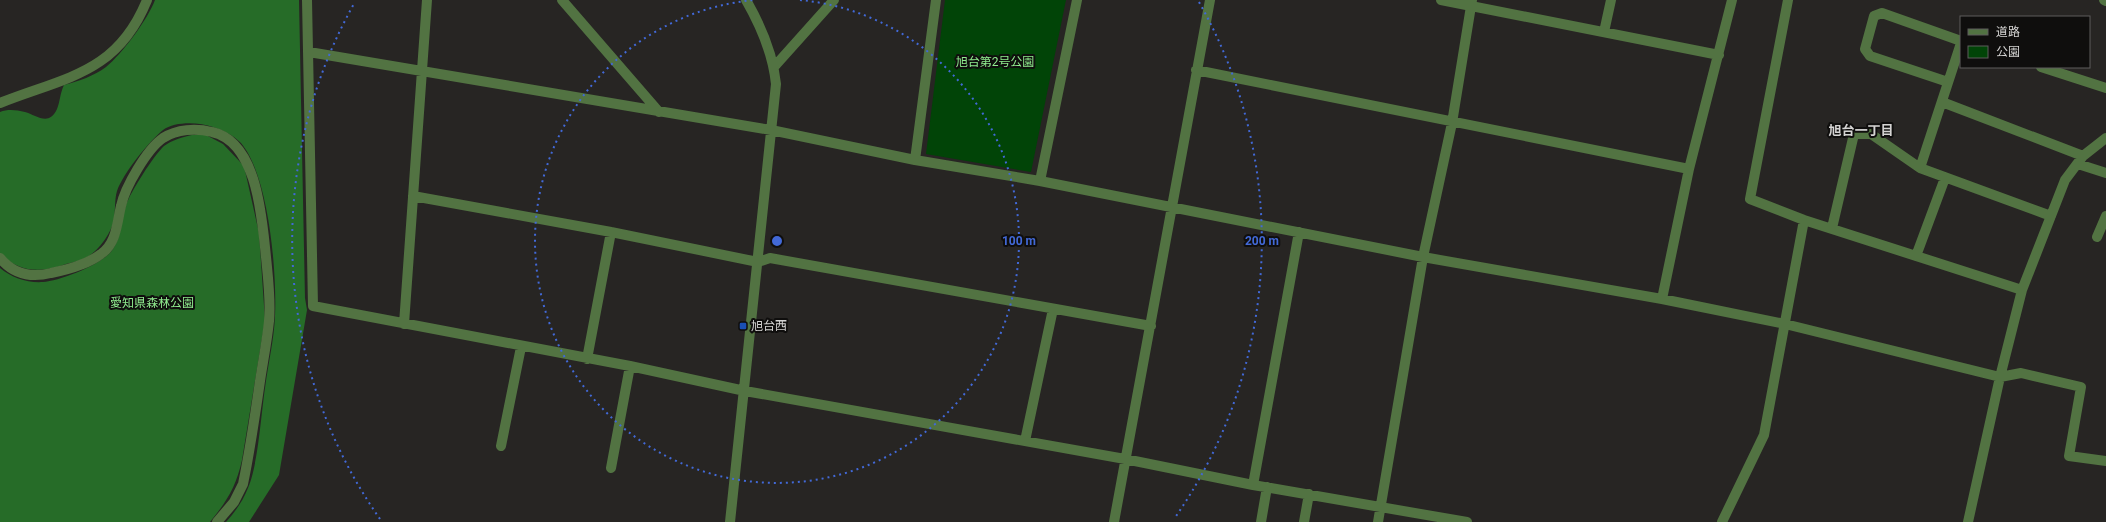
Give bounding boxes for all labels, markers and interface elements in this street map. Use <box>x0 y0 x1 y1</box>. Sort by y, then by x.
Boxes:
legend <box>1960 16 2090 68</box>
text: 道路 <box>1996 25 2020 39</box>
text: 公園 <box>1996 45 2020 59</box>
park label: 旭台第2号公園 <box>956 55 1034 69</box>
district label: 旭台一丁目 <box>1828 123 1894 138</box>
centre of rings <box>770 234 784 248</box>
text: 100 m <box>1002 234 1036 248</box>
text: 200 m <box>1245 234 1279 248</box>
park label: 愛知県森林公園 <box>110 296 194 310</box>
place label: 旭台西 <box>751 319 787 333</box>
marker: 旭台西 <box>738 321 748 331</box>

